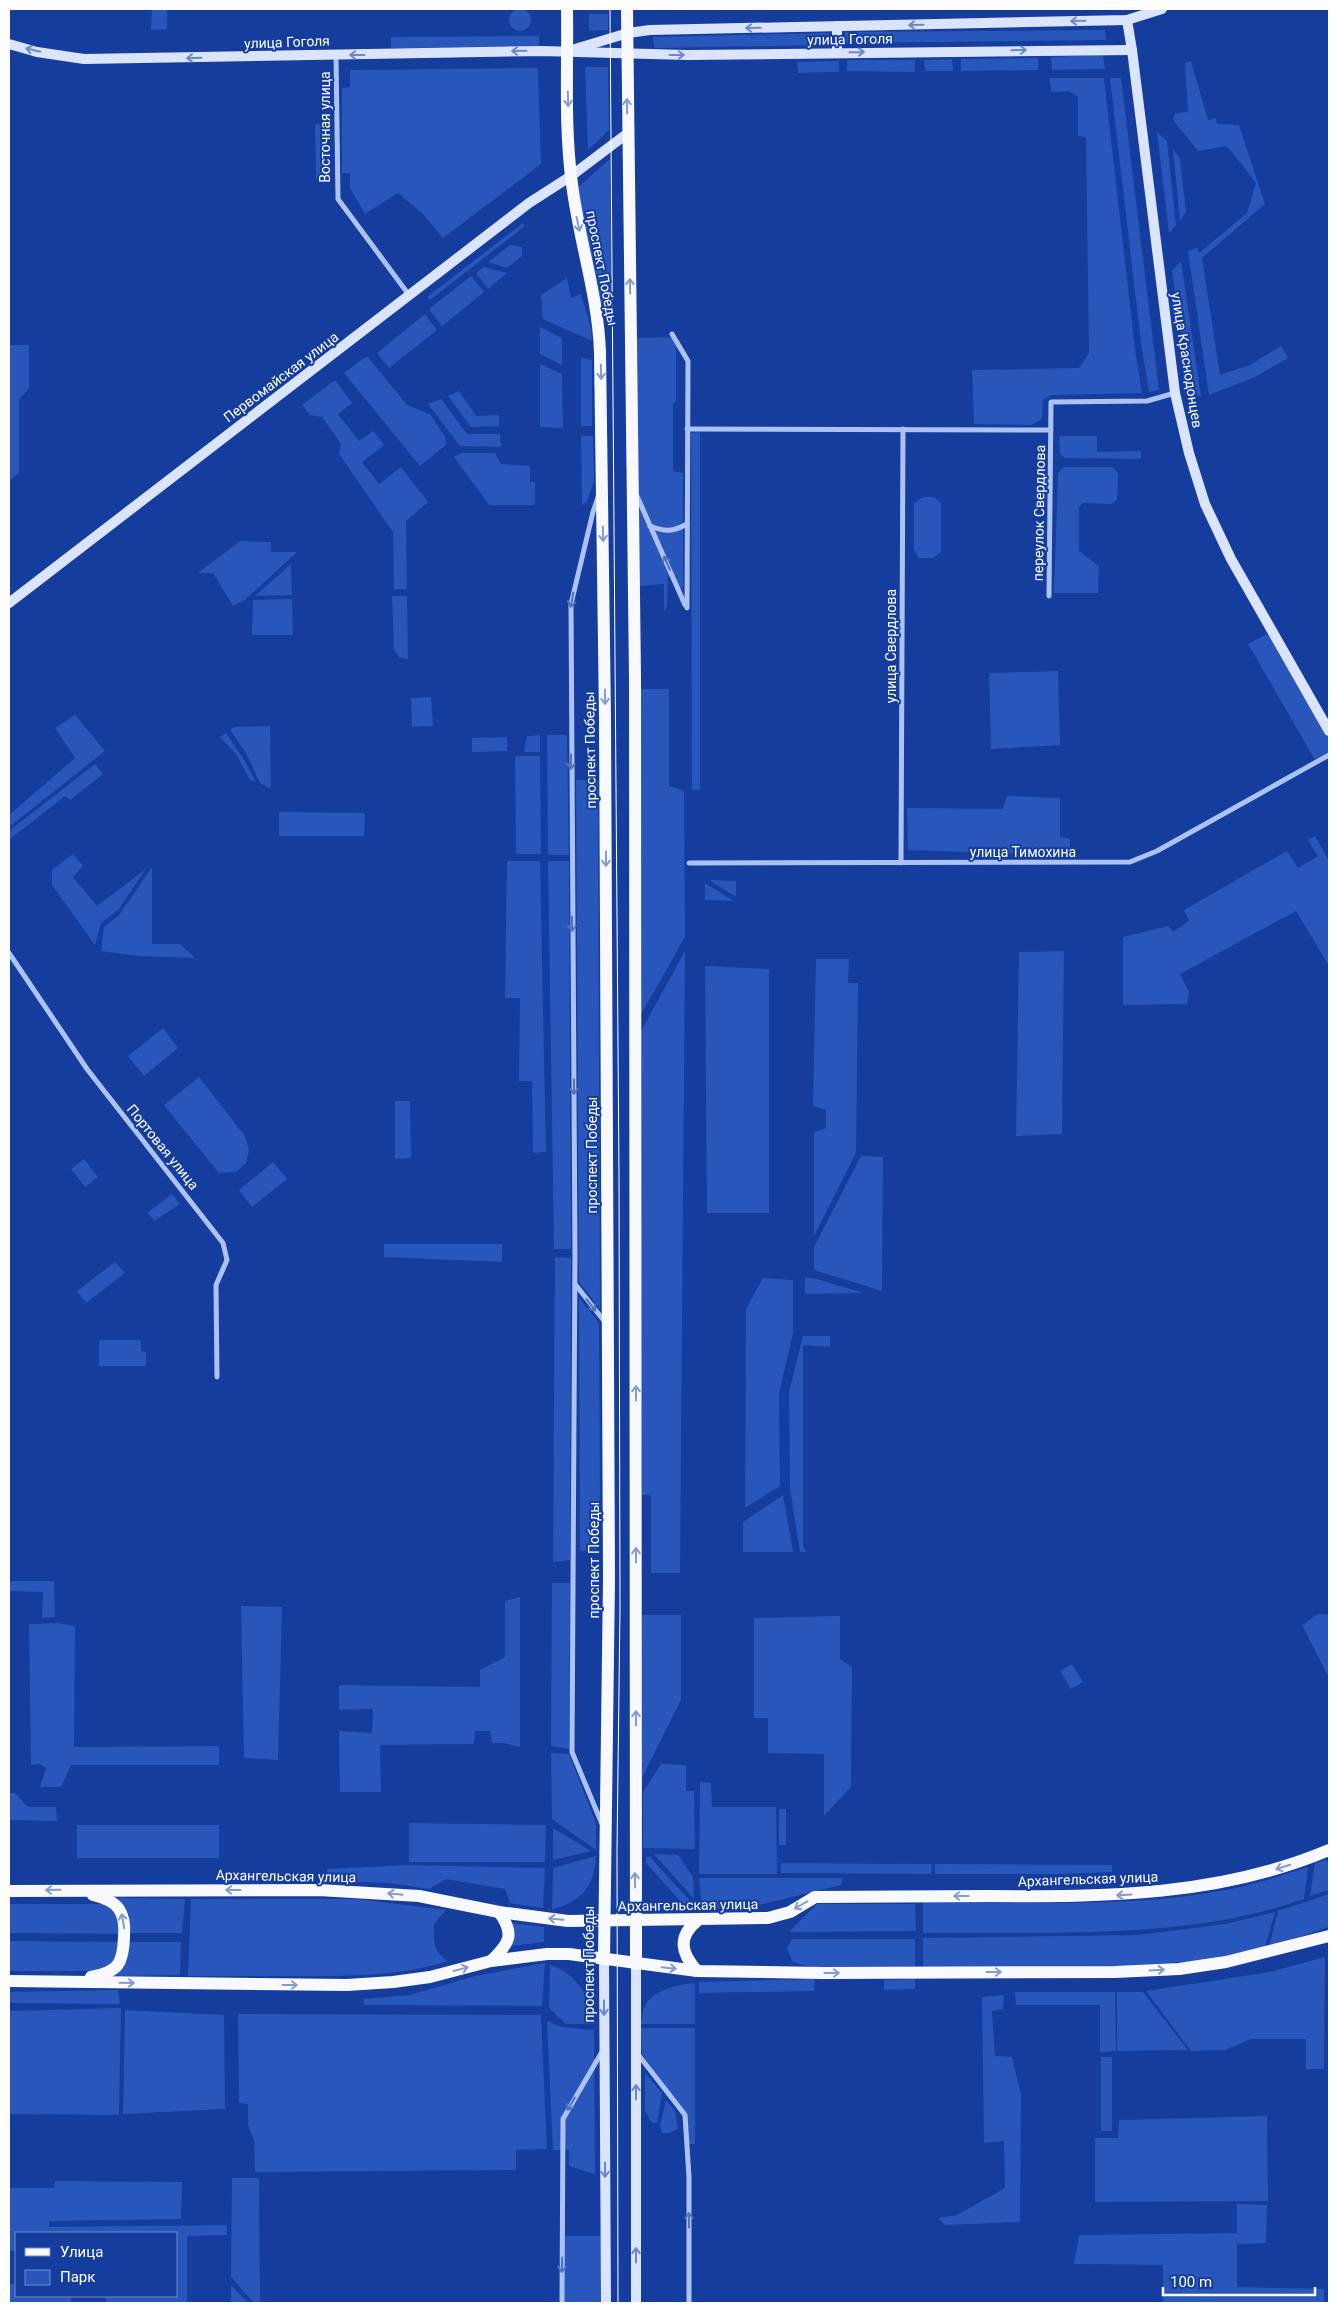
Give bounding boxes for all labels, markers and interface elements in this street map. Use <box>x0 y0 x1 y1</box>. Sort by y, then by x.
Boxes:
one-way arrow <box>1070 17 1086 26</box>
one-way arrow <box>908 20 924 30</box>
one-way arrow <box>745 23 762 33</box>
street label: улица Гоголя <box>807 30 893 48</box>
street label: улица Гоголя <box>244 33 330 51</box>
one-way arrow <box>25 45 41 54</box>
one-way arrow <box>511 46 528 56</box>
one-way arrow <box>1011 46 1027 55</box>
one-way arrow <box>848 48 864 57</box>
one-way arrow <box>349 50 365 60</box>
one-way arrow <box>668 50 684 59</box>
one-way arrow <box>186 53 202 62</box>
street label: Восточная улица <box>317 71 333 183</box>
one-way arrow <box>564 91 573 107</box>
one-way arrow <box>622 99 632 115</box>
street label: проспект Победы <box>583 209 621 327</box>
one-way arrow <box>574 215 583 231</box>
one-way arrow <box>625 279 635 295</box>
street label: улица Краснодонцев <box>1168 291 1206 429</box>
street label: Первомайская улица <box>220 329 342 425</box>
one-way arrow <box>596 364 605 380</box>
street label: переулок Свердлова <box>1030 445 1048 581</box>
one-way arrow <box>598 526 608 542</box>
one-way arrow <box>661 556 671 571</box>
street label: улица Свердлова <box>883 589 899 703</box>
one-way arrow <box>567 591 577 607</box>
one-way arrow <box>600 688 610 705</box>
street label: проспект Победы <box>581 691 599 809</box>
one-way arrow <box>566 754 576 770</box>
street label: улица Тимохина <box>970 844 1076 860</box>
one-way arrow <box>601 851 611 867</box>
one-way arrow <box>567 916 577 932</box>
one-way arrow <box>569 1078 579 1095</box>
street label: проспект Победы <box>584 1097 600 1214</box>
street label: Портовая улица <box>124 1101 202 1193</box>
one-way arrow <box>586 1298 597 1311</box>
one-way arrow <box>631 1385 641 1401</box>
street label: проспект Победы <box>586 1502 602 1619</box>
one-way arrow <box>631 1547 641 1564</box>
one-way arrow <box>631 1710 641 1726</box>
one-way arrow <box>1276 1862 1292 1872</box>
street label: Архангельская улица <box>216 1867 356 1885</box>
street label: Архангельская улица <box>1018 1869 1158 1889</box>
one-way arrow <box>630 1872 640 1888</box>
one-way arrow <box>45 1885 62 1895</box>
one-way arrow <box>225 1885 242 1895</box>
one-way arrow <box>388 1889 404 1899</box>
one-way arrow <box>1116 1890 1132 1899</box>
one-way arrow <box>954 1891 970 1901</box>
street label: Архангельская улица <box>618 1896 758 1914</box>
one-way arrow <box>794 1901 809 1911</box>
street label: проспект Победы <box>581 1906 597 2023</box>
one-way arrow <box>118 1913 128 1929</box>
one-way arrow <box>548 1915 564 1924</box>
one-way arrow <box>661 1963 677 1973</box>
one-way arrow <box>452 1964 468 1973</box>
one-way arrow <box>1148 1965 1164 1975</box>
one-way arrow <box>986 1967 1002 1977</box>
one-way arrow <box>823 1968 839 1978</box>
one-way arrow <box>119 1978 135 1988</box>
one-way arrow <box>282 1980 298 1990</box>
one-way arrow <box>599 2000 609 2016</box>
one-way arrow <box>631 2084 641 2100</box>
one-way arrow <box>566 2097 576 2111</box>
one-way arrow <box>600 2162 610 2178</box>
one-way arrow <box>684 2212 694 2228</box>
legend <box>15 2232 178 2297</box>
text: Улица <box>60 2243 103 2261</box>
one-way arrow <box>631 2247 641 2263</box>
one-way arrow <box>557 2256 567 2272</box>
scale bar <box>1163 2264 1316 2296</box>
text: Парк <box>60 2268 95 2286</box>
text: 100 m <box>1170 2273 1212 2291</box>

